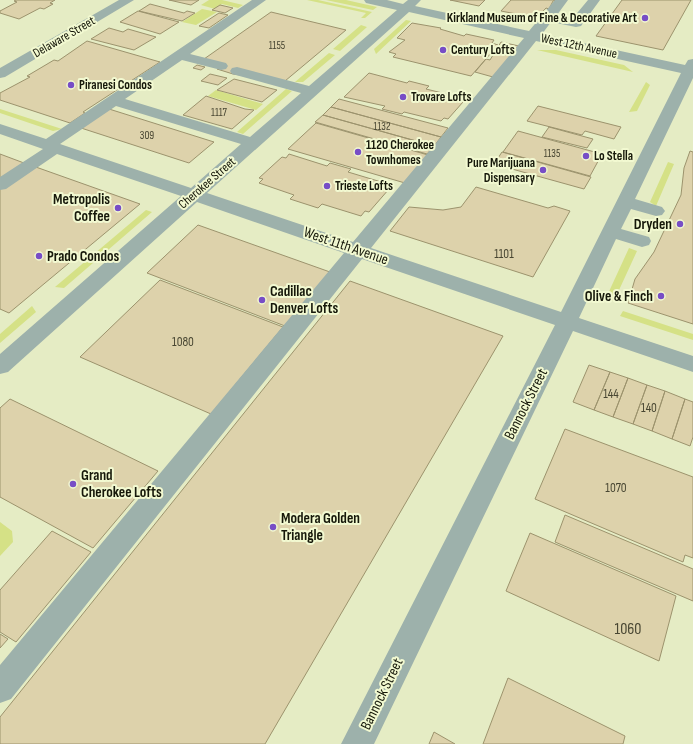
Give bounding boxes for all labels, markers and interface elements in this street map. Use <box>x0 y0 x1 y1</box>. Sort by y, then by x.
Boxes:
place label: Kirkland Museum of Fine & Decorative Art <box>447 10 638 26</box>
street label: Delaware Street <box>30 13 98 61</box>
marker: Kirkland Museum of Fine & Decorative Art <box>640 13 650 23</box>
street label: West 12th Avenue <box>539 30 619 62</box>
house number: 1155 <box>269 39 285 52</box>
place label: Century Lofts <box>451 42 515 58</box>
marker: Century Lofts <box>438 45 448 55</box>
place label: Piranesi Condos <box>79 77 152 93</box>
marker: Piranesi Condos <box>66 80 76 90</box>
place label: Trovare Lofts <box>411 89 472 105</box>
marker: Trovare Lofts <box>398 92 408 102</box>
house number: 1117 <box>211 106 228 119</box>
house number: 1132 <box>374 120 391 133</box>
house number: 309 <box>140 129 154 142</box>
place label: 1120 Cherokee Townhomes <box>366 137 435 168</box>
marker: 1120 Cherokee Townhomes <box>353 147 363 157</box>
house number: 1135 <box>544 147 560 160</box>
place label: Lo Stella <box>594 148 633 164</box>
marker: Lo Stella <box>581 151 591 161</box>
street label: Cherokee Street <box>175 154 239 212</box>
place label: Pure Marijuana Dispensary <box>467 155 536 186</box>
marker: Pure Marijuana Dispensary <box>538 165 548 175</box>
place label: Trieste Lofts <box>335 178 393 194</box>
marker: Trieste Lofts <box>322 181 332 191</box>
place label: Metropolis Coffee <box>53 190 110 226</box>
marker: Metropolis Coffee <box>113 203 123 213</box>
place label: Dryden <box>634 215 672 234</box>
marker: Dryden <box>675 219 685 229</box>
street label: West 11th Avenue <box>301 223 391 269</box>
house number: 1101 <box>494 246 514 262</box>
place label: Prado Condos <box>47 247 120 266</box>
marker: Prado Condos <box>34 251 44 261</box>
place label: Cadillac Denver Lofts <box>270 282 338 318</box>
place label: Olive & Finch <box>585 287 653 306</box>
marker: Olive & Finch <box>656 291 666 301</box>
marker: Cadillac Denver Lofts <box>257 295 267 305</box>
house number: 1080 <box>172 334 194 350</box>
street label: Bannock Street <box>500 365 552 443</box>
house number: 144 <box>603 386 619 402</box>
house number: 140 <box>641 400 657 416</box>
place label: Grand Cherokee Lofts <box>81 466 162 502</box>
marker: Grand Cherokee Lofts <box>68 479 78 489</box>
house number: 1070 <box>605 480 627 496</box>
place label: Modera Golden Triangle <box>281 509 360 545</box>
marker: Modera Golden Triangle <box>268 522 278 532</box>
house number: 1060 <box>615 620 641 639</box>
street label: Bannock Street <box>357 655 408 733</box>

